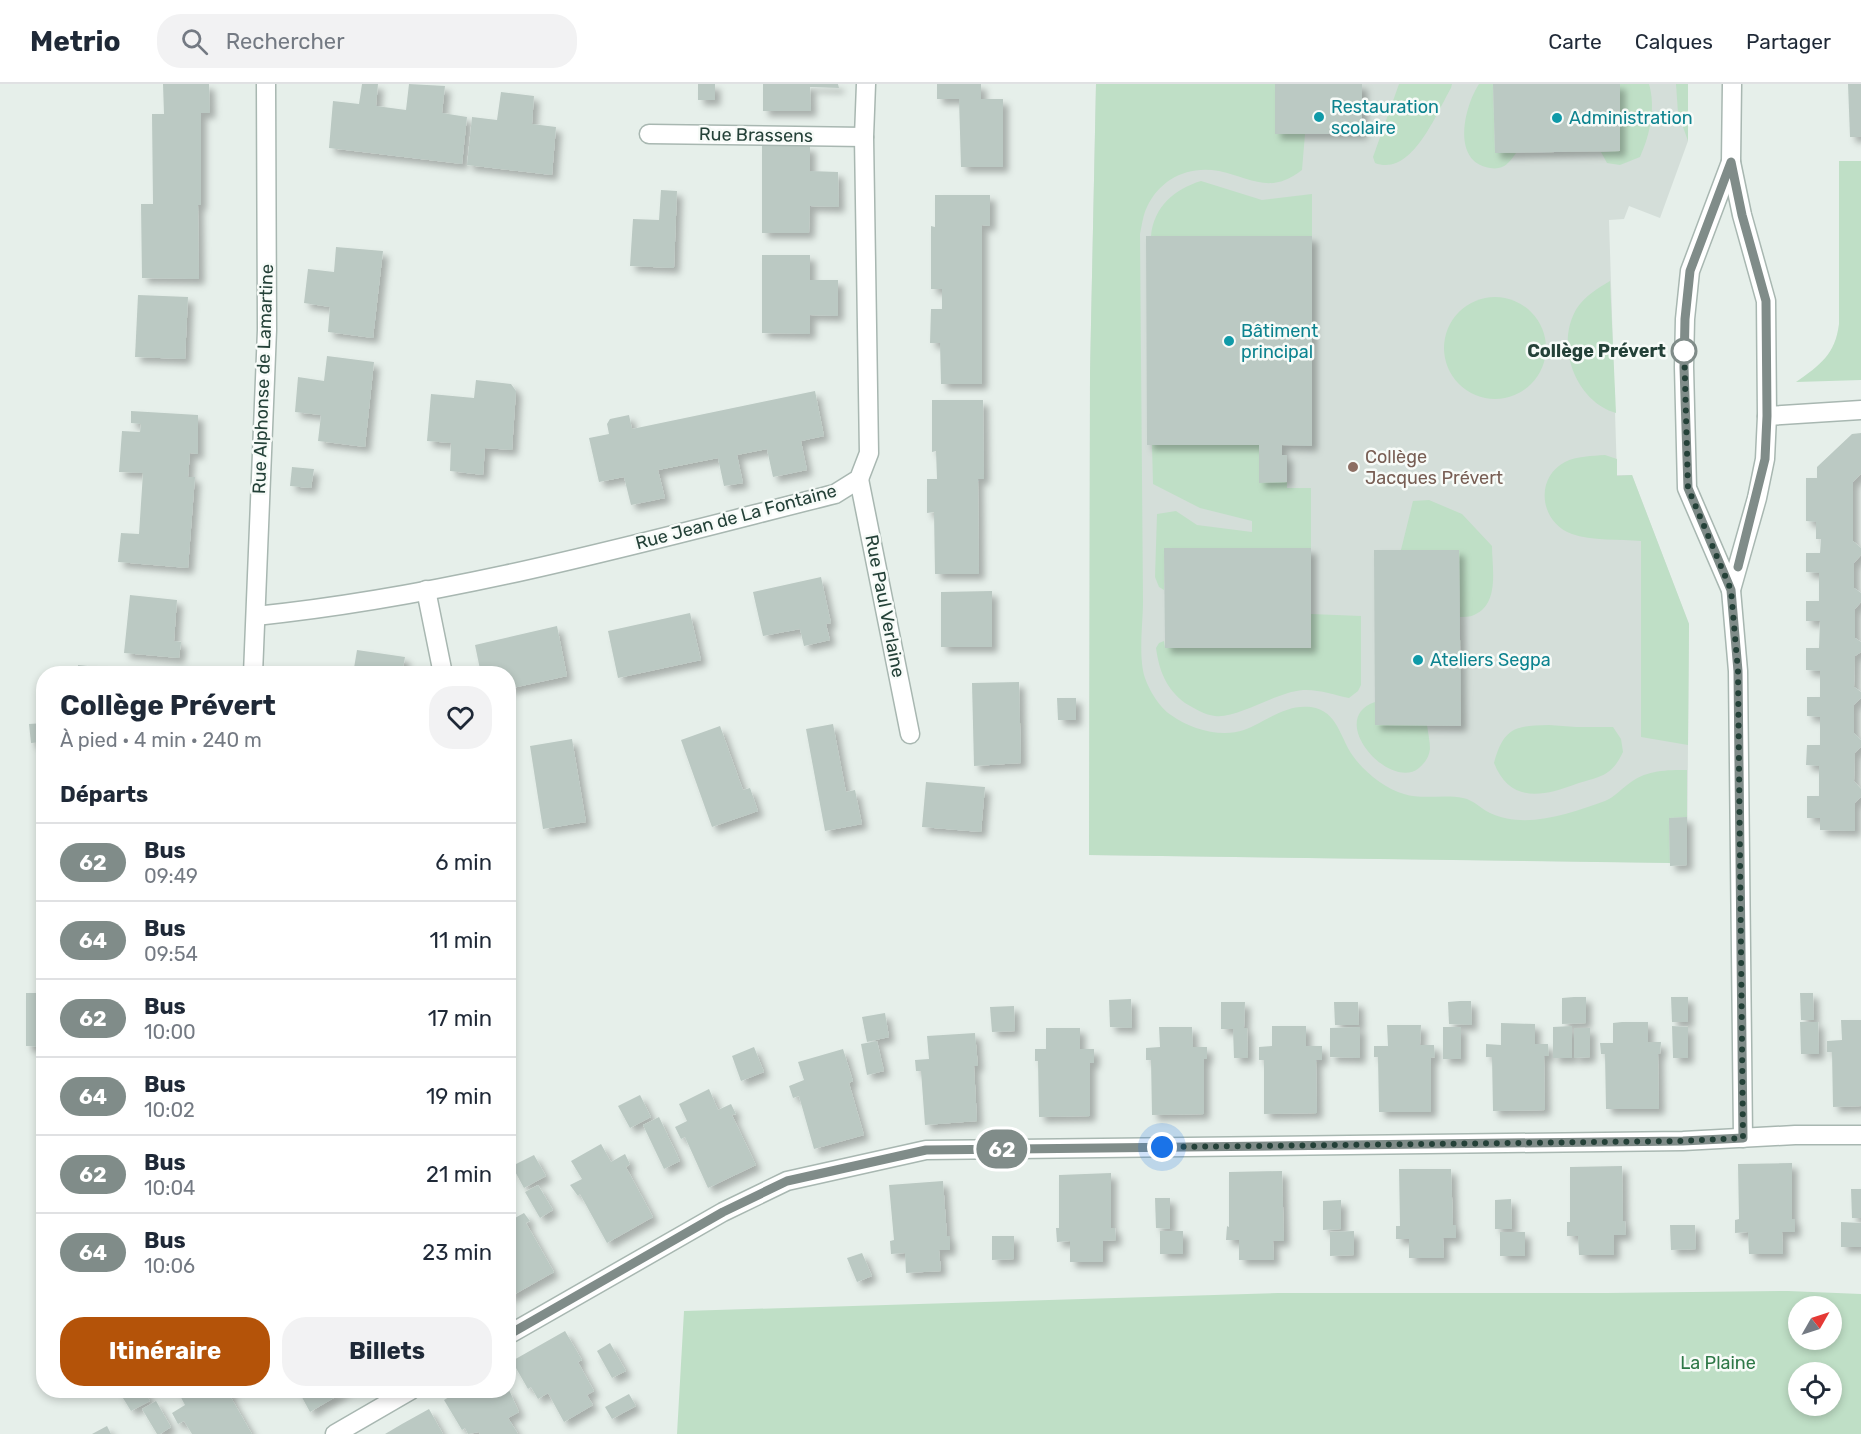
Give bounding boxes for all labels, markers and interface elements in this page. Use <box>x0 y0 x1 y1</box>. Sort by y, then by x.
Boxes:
search box <box>157 14 577 68</box>
text: Metrio <box>30 25 121 58</box>
icon: search <box>178 25 211 58</box>
text: Rechercher <box>226 28 345 55</box>
text: Carte <box>1548 29 1602 54</box>
text: Calques <box>1635 29 1713 54</box>
text: Partager <box>1746 29 1831 54</box>
place label: Restauration scolaire <box>1331 96 1439 139</box>
place label: Administration <box>1569 107 1693 129</box>
marker: Restauration scolaire <box>1312 110 1326 124</box>
marker: Administration <box>1550 111 1564 125</box>
street label: Rue Brassens <box>699 123 813 147</box>
street label: Rue Alphonse de Lamartine <box>248 264 278 494</box>
place label: Bâtiment principal <box>1241 320 1318 363</box>
marker: Bâtiment principal <box>1222 334 1236 348</box>
marker: Collège Prévert <box>1671 338 1697 364</box>
place label: Collège Prévert <box>1527 340 1666 362</box>
place label: Collège Jacques Prévert <box>1365 446 1503 489</box>
marker: Collège Jacques Prévert <box>1346 460 1360 474</box>
street label: Rue Jean de La Fontaine <box>633 480 839 554</box>
street label: Rue Paul Verlaine <box>860 533 910 679</box>
place label: Ateliers Segpa <box>1430 649 1551 671</box>
marker: Ateliers Segpa <box>1411 653 1425 667</box>
button: heart <box>429 686 492 749</box>
text: Collège Prévert <box>60 689 276 722</box>
text: À pied · 4 min · 240 m <box>60 728 262 752</box>
text: Départs <box>60 781 148 808</box>
text: Bus <box>144 837 186 864</box>
text: 6 min <box>435 849 492 876</box>
text: 62 <box>79 850 107 875</box>
text: 09:49 <box>144 864 198 888</box>
text: Bus <box>144 915 186 942</box>
text: 11 min <box>430 927 492 954</box>
text: 64 <box>79 928 107 953</box>
text: 09:54 <box>144 942 198 966</box>
text: Bus <box>144 993 186 1020</box>
text: 17 min <box>428 1005 492 1032</box>
text: 62 <box>79 1006 107 1031</box>
text: 10:00 <box>144 1020 196 1044</box>
text: Bus <box>144 1071 186 1098</box>
text: 19 min <box>426 1083 492 1110</box>
text: 64 <box>79 1084 107 1109</box>
text: 10:02 <box>144 1098 195 1122</box>
line badge: 62 <box>975 1130 1029 1168</box>
your location <box>1147 1132 1177 1162</box>
text: 62 <box>988 1137 1016 1162</box>
text: Bus <box>144 1149 186 1176</box>
text: 21 min <box>426 1161 492 1188</box>
text: 62 <box>79 1162 107 1187</box>
text: 10:04 <box>144 1176 196 1200</box>
text: Bus <box>144 1227 186 1254</box>
text: 23 min <box>422 1239 492 1266</box>
text: 64 <box>79 1240 107 1265</box>
text: 10:06 <box>144 1254 195 1278</box>
north arrow <box>1788 1296 1842 1350</box>
map controls <box>1788 1296 1842 1416</box>
button: Itinéraire <box>60 1317 270 1386</box>
button: Billets <box>282 1317 492 1386</box>
park label: La Plaine <box>1680 1352 1756 1374</box>
button: locate <box>1788 1362 1842 1416</box>

